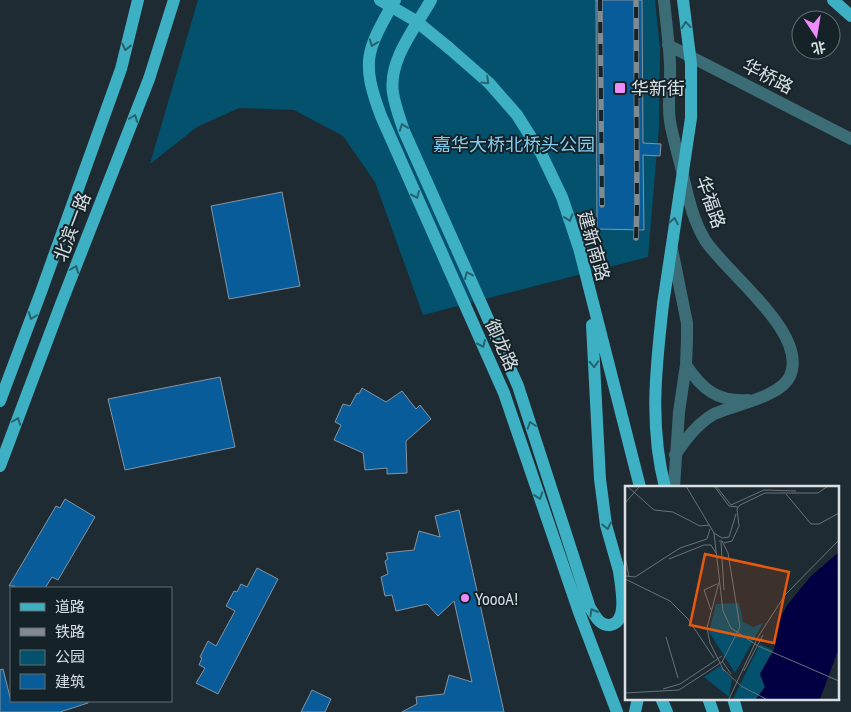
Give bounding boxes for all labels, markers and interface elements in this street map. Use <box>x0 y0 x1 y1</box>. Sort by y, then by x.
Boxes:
north arrow <box>791 10 841 60</box>
one-way arrow <box>681 21 692 29</box>
text: 北 <box>810 37 827 58</box>
one-way arrow <box>369 38 379 47</box>
one-way arrow <box>121 43 132 52</box>
street label: 华桥路 <box>739 53 797 99</box>
one-way arrow <box>480 75 489 84</box>
place label: 华新街 <box>631 77 685 100</box>
marker: 华新街 <box>613 81 627 95</box>
one-way arrow <box>128 114 139 123</box>
one-way arrow <box>399 123 409 131</box>
park label: 嘉华大桥北桥头公园 <box>433 133 595 156</box>
street label: 华福路 <box>691 173 731 231</box>
street label: 北滨一路 <box>48 189 96 265</box>
one-way arrow <box>410 190 420 199</box>
street label: 建新南路 <box>573 208 615 284</box>
one-way arrow <box>563 214 573 222</box>
one-way arrow <box>669 217 679 225</box>
one-way arrow <box>69 265 79 274</box>
one-way arrow <box>464 271 475 280</box>
one-way arrow <box>28 311 38 320</box>
street label: 御龙路 <box>481 316 523 374</box>
one-way arrow <box>475 339 486 348</box>
one-way arrow <box>589 360 599 368</box>
one-way arrow <box>11 417 21 426</box>
one-way arrow <box>526 421 536 430</box>
inset map <box>625 486 838 700</box>
one-way arrow <box>533 491 543 500</box>
one-way arrow <box>601 521 612 530</box>
legend <box>10 587 172 702</box>
place label: YoooA! <box>475 587 518 610</box>
marker: YoooA! <box>459 592 471 604</box>
text: 道路 <box>55 597 85 616</box>
one-way arrow <box>590 609 600 618</box>
text: 铁路 <box>55 622 85 641</box>
text: 公园 <box>55 647 85 666</box>
text: 建筑 <box>55 672 85 691</box>

